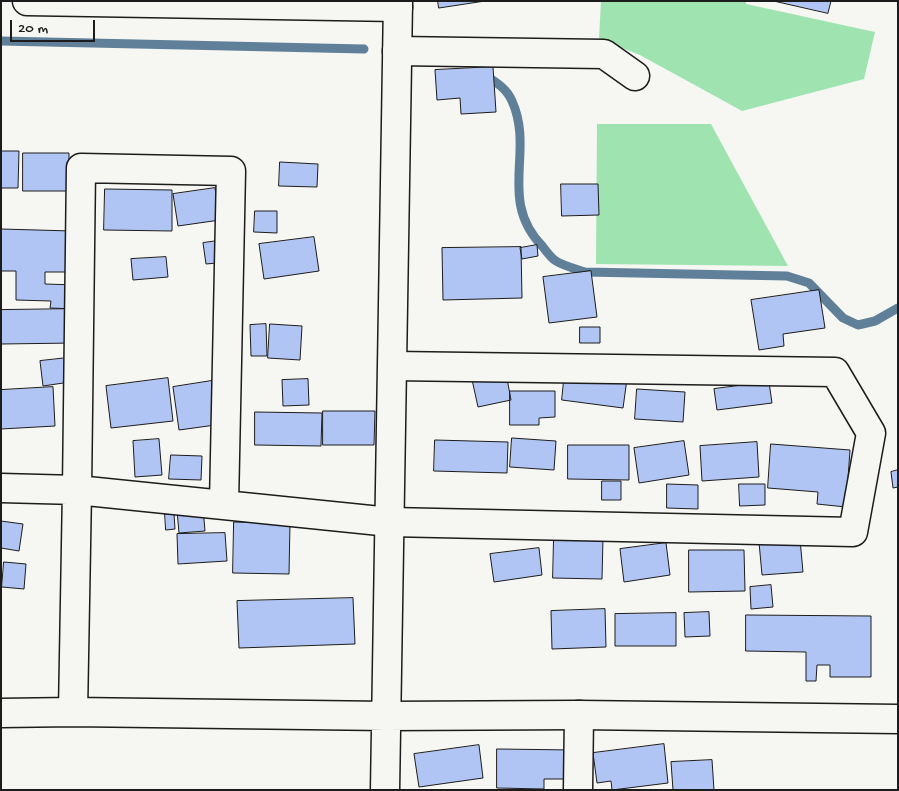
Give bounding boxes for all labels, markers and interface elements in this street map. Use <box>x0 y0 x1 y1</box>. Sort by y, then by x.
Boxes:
scale bar <box>12 10 98 42</box>
text: 20 m <box>18 20 48 38</box>

